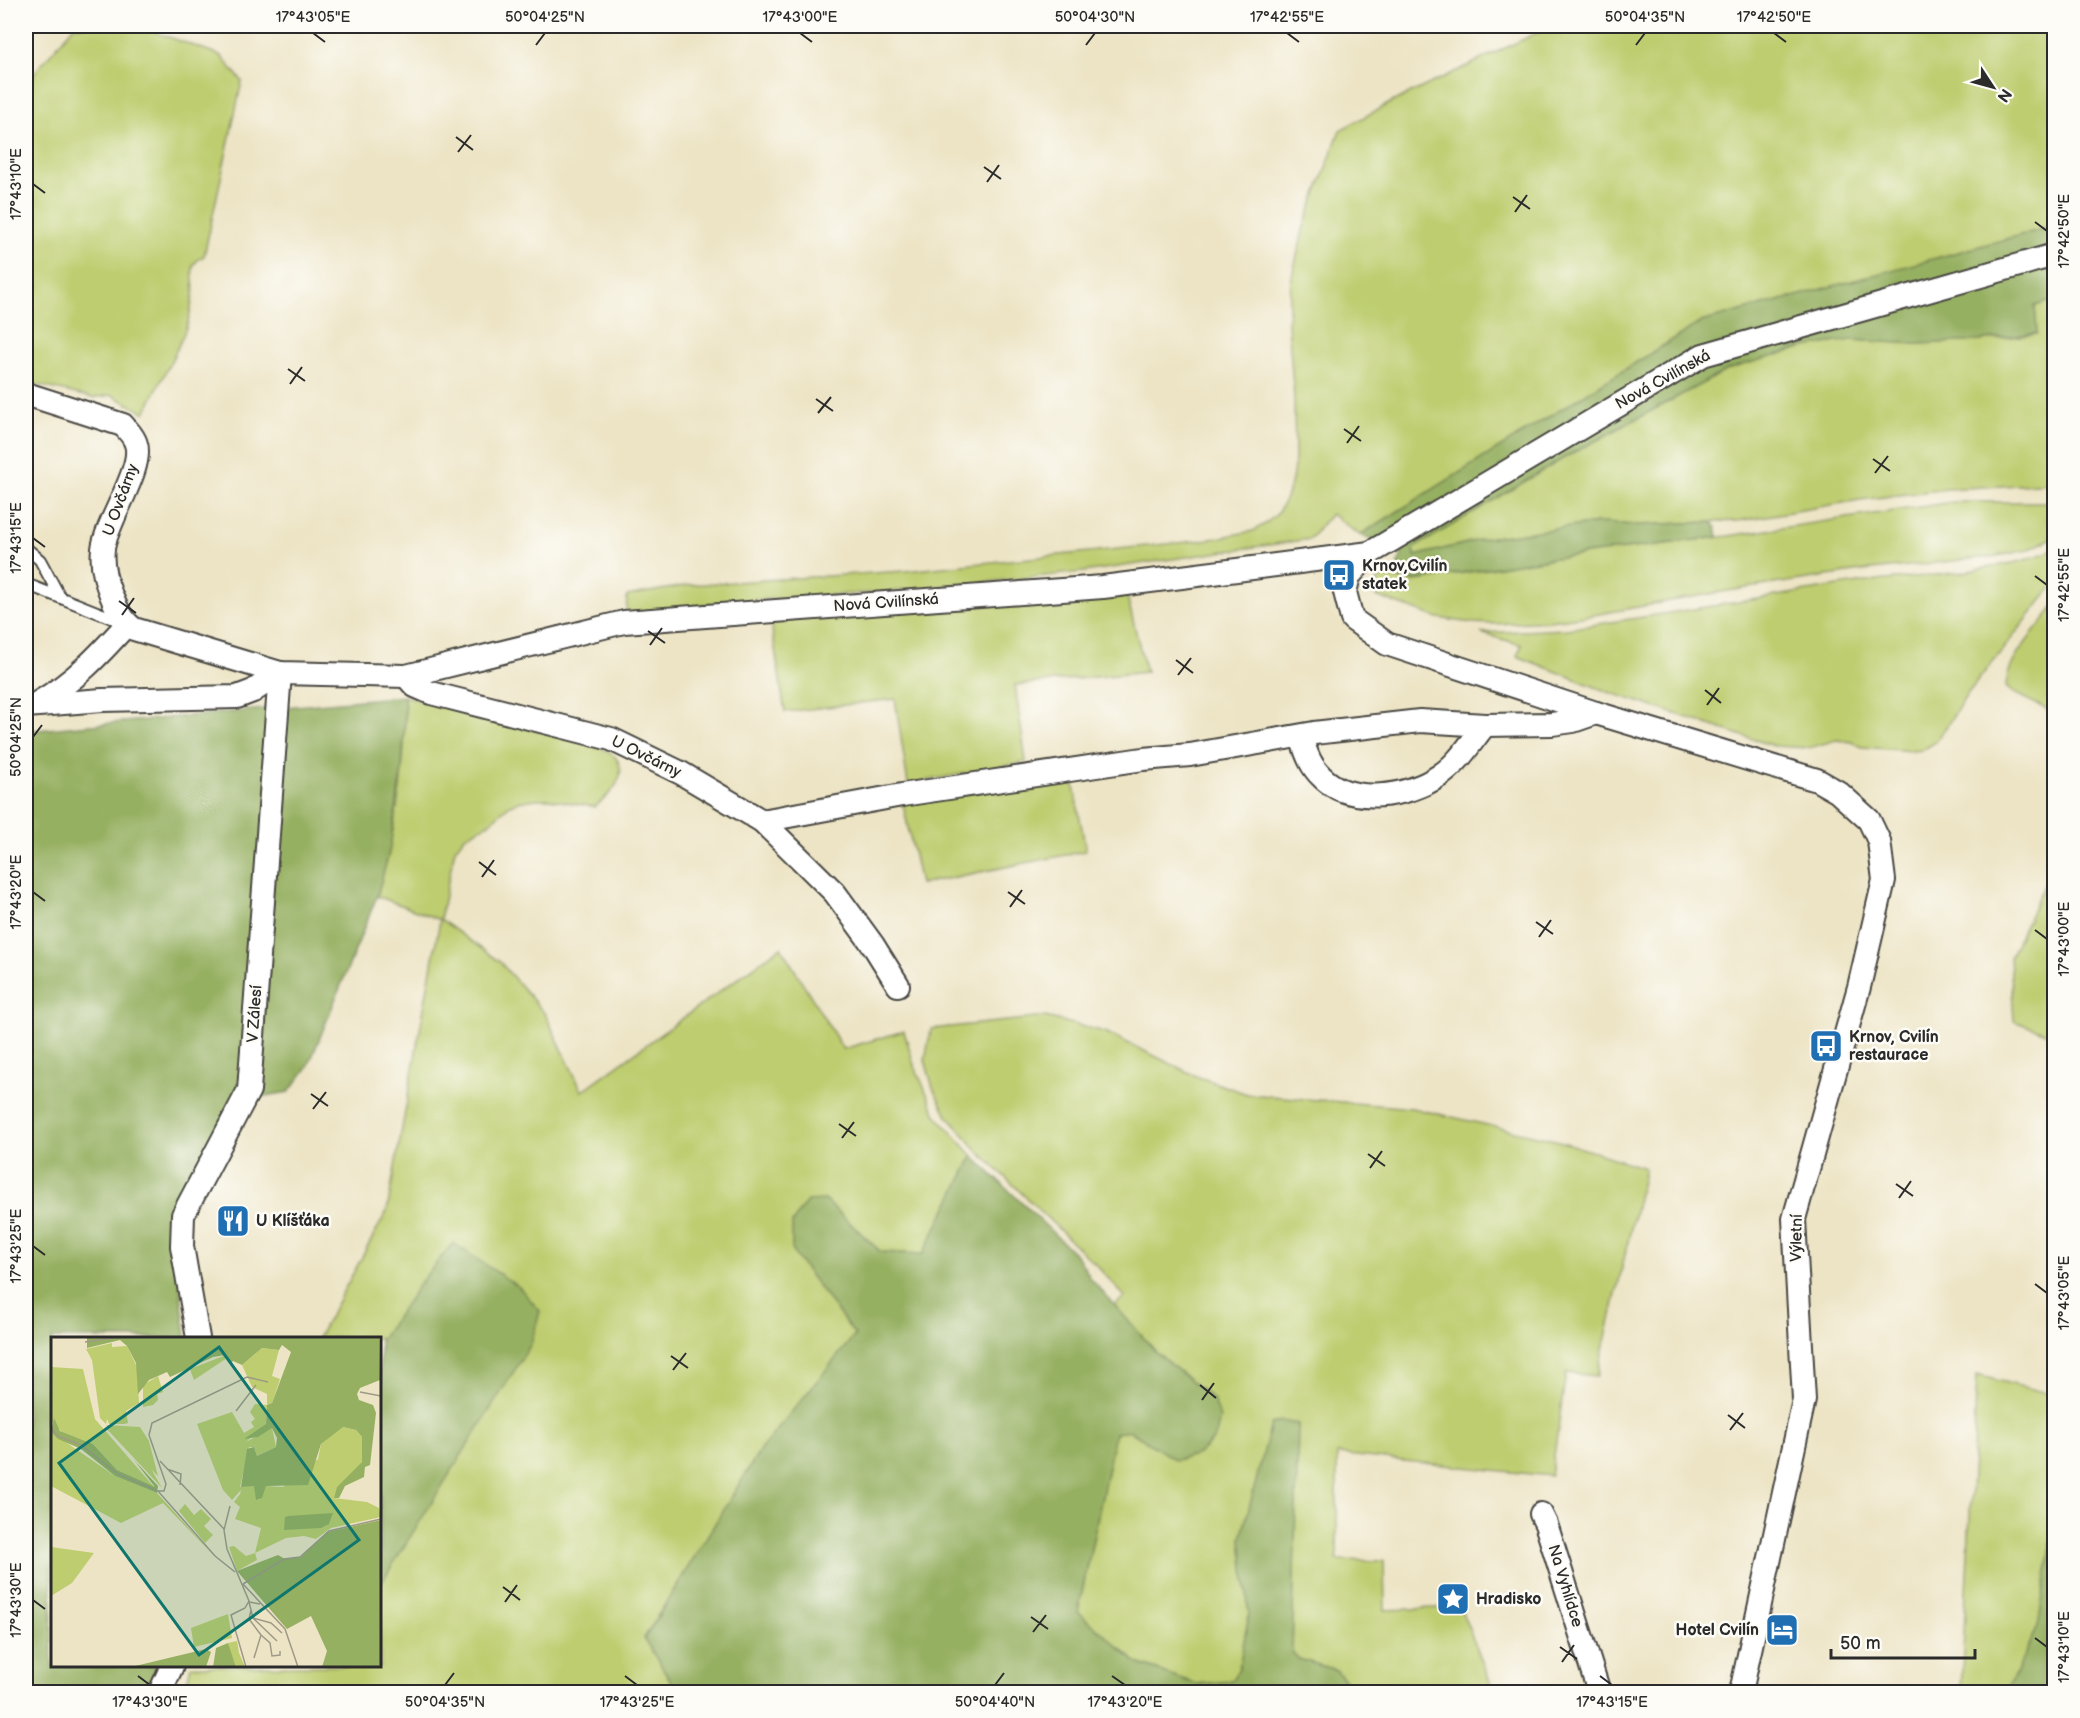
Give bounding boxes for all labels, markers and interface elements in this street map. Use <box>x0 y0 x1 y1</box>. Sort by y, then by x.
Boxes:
text: 17°43'05"E <box>276 8 350 27</box>
text: 50°04'25"N <box>505 8 585 27</box>
text: 17°43'00"E <box>763 8 838 27</box>
text: 50°04'30"N <box>1055 8 1135 27</box>
text: 17°42'55"E <box>1250 8 1324 27</box>
text: 50°04'35"N <box>1605 8 1685 27</box>
text: 17°42'50"E <box>1737 8 1811 27</box>
north arrow <box>1963 57 2023 117</box>
text: N <box>1993 84 2015 105</box>
text: 17°43'10"E <box>7 148 26 220</box>
text: 17°42'50"E <box>2055 194 2074 268</box>
street label: Nová Cvilínská <box>1612 346 1714 414</box>
street label: U Ovčárny <box>99 461 143 539</box>
text: 17°43'15"E <box>7 502 26 574</box>
text: 17°42'55"E <box>2055 548 2074 622</box>
bus stop icon: Krnov,Cvilín statek <box>1321 557 1357 593</box>
place label: Krnov,Cvilín statek <box>1362 557 1447 594</box>
street label: Nová Cvilínská <box>833 590 939 616</box>
text: 50°04'25"N <box>7 697 26 777</box>
street label: U Ovčárny <box>608 732 685 782</box>
text: 17°43'20"E <box>7 854 26 929</box>
text: 17°43'00"E <box>2055 901 2074 976</box>
street label: V Zálesí <box>244 984 267 1043</box>
bus stop icon: Krnov, Cvilín restaurace <box>1808 1028 1844 1064</box>
place label: Krnov, Cvilín restaurace <box>1849 1028 1939 1065</box>
restaurant icon: U Klíšťáka <box>215 1203 251 1239</box>
text: 17°43'25"E <box>7 1209 26 1283</box>
place label: U Klíšťáka <box>256 1211 330 1231</box>
street label: Výletní <box>1787 1214 1807 1262</box>
text: 17°43'05"E <box>2055 1256 2074 1330</box>
inset map <box>51 1337 381 1667</box>
street label: Na Vyhlídce <box>1543 1542 1587 1630</box>
text: 17°43'30"E <box>7 1562 26 1638</box>
place icon: Hradisko <box>1435 1581 1471 1617</box>
place label: Hradisko <box>1476 1590 1541 1609</box>
text: 17°43'10"E <box>2055 1611 2074 1683</box>
hotel icon: Hotel Cvilín <box>1764 1612 1800 1648</box>
place label: Hotel Cvilín <box>1676 1621 1759 1640</box>
scale bar <box>1831 1622 1975 1660</box>
text: 50 m <box>1840 1633 1881 1654</box>
text: 17°43'30"E <box>112 1693 188 1712</box>
text: 50°04'35"N <box>405 1693 485 1712</box>
text: 17°43'25"E <box>600 1693 674 1712</box>
text: 50°04'40"N <box>955 1693 1035 1712</box>
text: 17°43'20"E <box>1088 1693 1163 1712</box>
text: 17°43'15"E <box>1576 1693 1648 1712</box>

